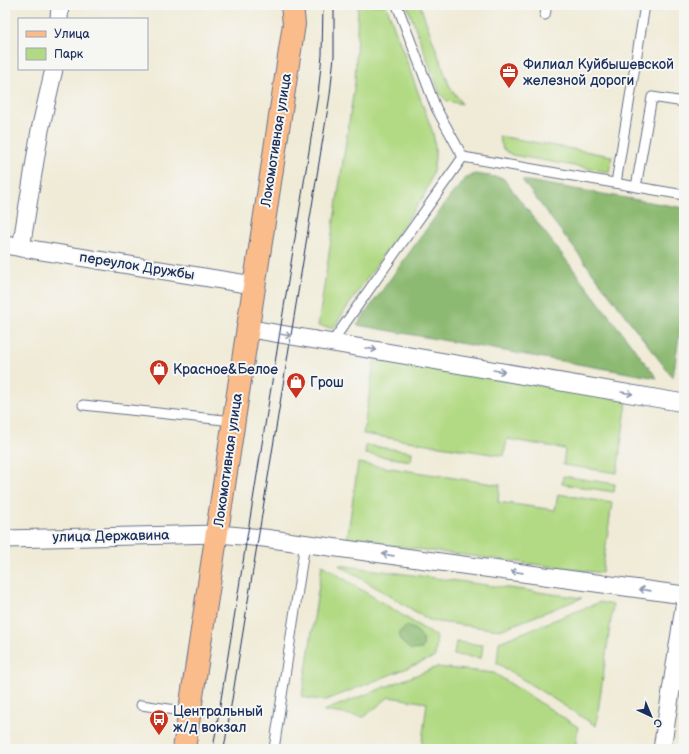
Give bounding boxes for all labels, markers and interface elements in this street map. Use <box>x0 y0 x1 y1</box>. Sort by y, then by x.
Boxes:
legend <box>18 18 148 70</box>
text: Улица <box>54 27 90 42</box>
text: Парк <box>54 47 84 62</box>
place label: Филиал Куйбышевской железной дороги <box>523 56 674 89</box>
office icon: Филиал Куйбышевской железной дороги <box>498 61 520 89</box>
street label: Локомотивная улица <box>257 71 295 209</box>
street label: переулок Дружбы <box>78 249 196 283</box>
one-way arrow <box>278 331 291 339</box>
one-way arrow <box>364 345 377 353</box>
shop icon: Красное&Белое <box>148 358 170 386</box>
place label: Красное&Белое <box>173 361 278 378</box>
one-way arrow <box>492 367 505 375</box>
shop icon: Грош <box>285 371 307 399</box>
place label: Грош <box>310 374 344 391</box>
one-way arrow <box>620 389 633 397</box>
street label: Локомотивная улица <box>210 391 246 529</box>
street label: улица Державина <box>52 526 170 546</box>
one-way arrow <box>382 551 395 559</box>
one-way arrow <box>510 568 523 576</box>
one-way arrow <box>639 586 652 594</box>
north arrow <box>631 696 671 736</box>
place label: Центральный ж/д вокзал <box>173 703 263 736</box>
bus stop icon: Центральный ж/д вокзал <box>148 708 170 736</box>
text: С <box>650 715 665 730</box>

